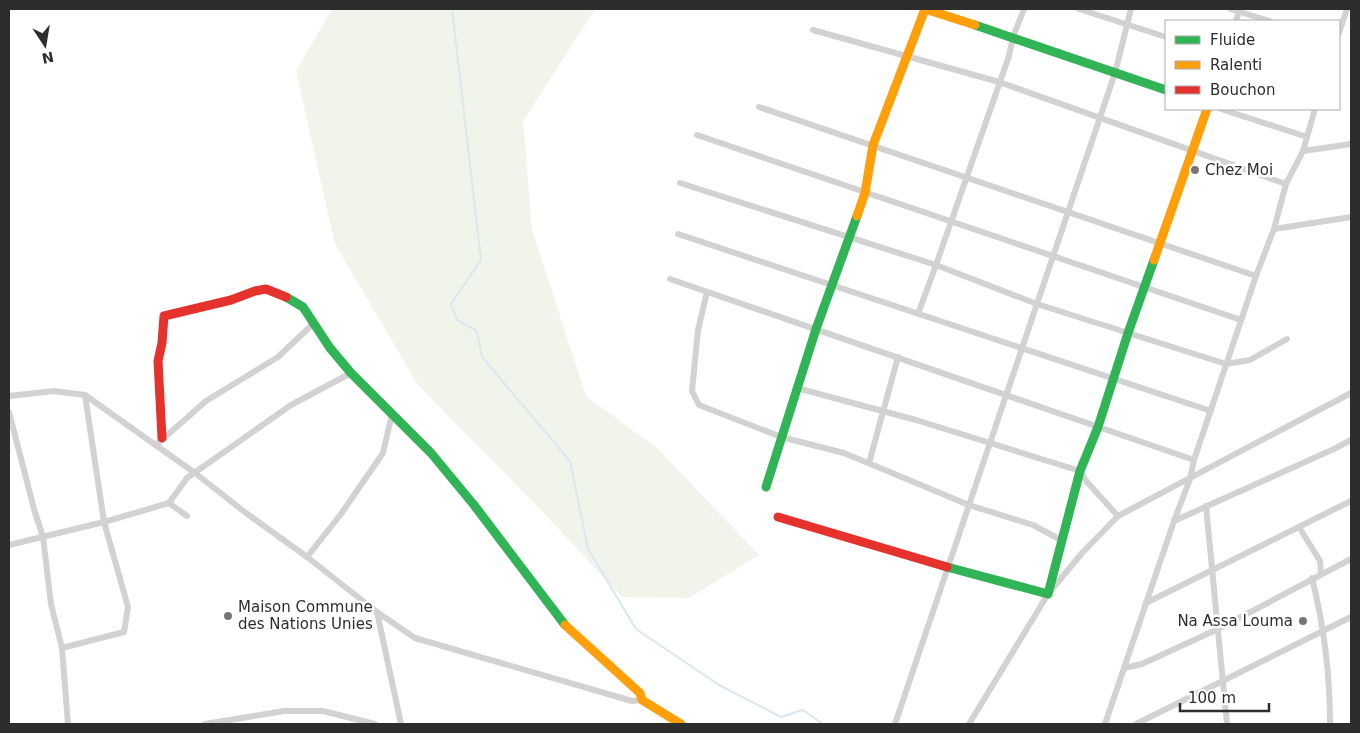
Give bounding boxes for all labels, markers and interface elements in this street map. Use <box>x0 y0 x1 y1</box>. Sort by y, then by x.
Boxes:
north arrow <box>20 20 70 70</box>
legend <box>1165 20 1340 110</box>
text: Fluide <box>1210 31 1255 49</box>
text: N <box>40 49 55 67</box>
text: Ralenti <box>1210 56 1262 74</box>
text: Bouchon <box>1210 81 1275 99</box>
place label: Chez Moi <box>1205 161 1273 179</box>
marker: Chez Moi <box>1189 164 1201 176</box>
place label: Maison Commune des Nations Unies <box>238 598 373 633</box>
marker: Maison Commune des Nations Unies <box>222 610 234 622</box>
place label: Na Assa Louma <box>1177 612 1293 630</box>
marker: Na Assa Louma <box>1297 615 1309 627</box>
scale bar <box>1180 680 1269 712</box>
text: 100 m <box>1188 689 1236 707</box>

